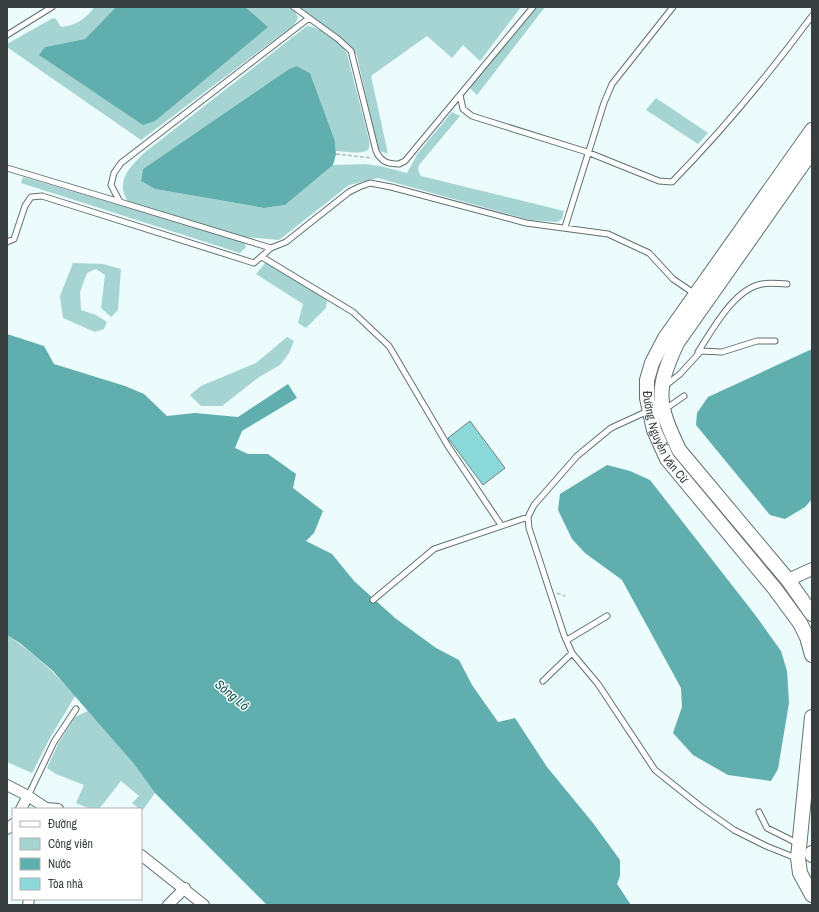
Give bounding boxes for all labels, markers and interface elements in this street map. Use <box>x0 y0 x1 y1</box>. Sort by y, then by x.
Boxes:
street label: Đường Nguyễn Văn Cừ <box>639 391 692 487</box>
water label: Sông Lô <box>211 676 253 714</box>
legend <box>12 808 142 900</box>
text: Đường <box>48 816 78 832</box>
text: Công viên <box>48 836 93 852</box>
text: Nước <box>48 856 71 872</box>
text: Tòa nhà <box>48 876 84 892</box>

